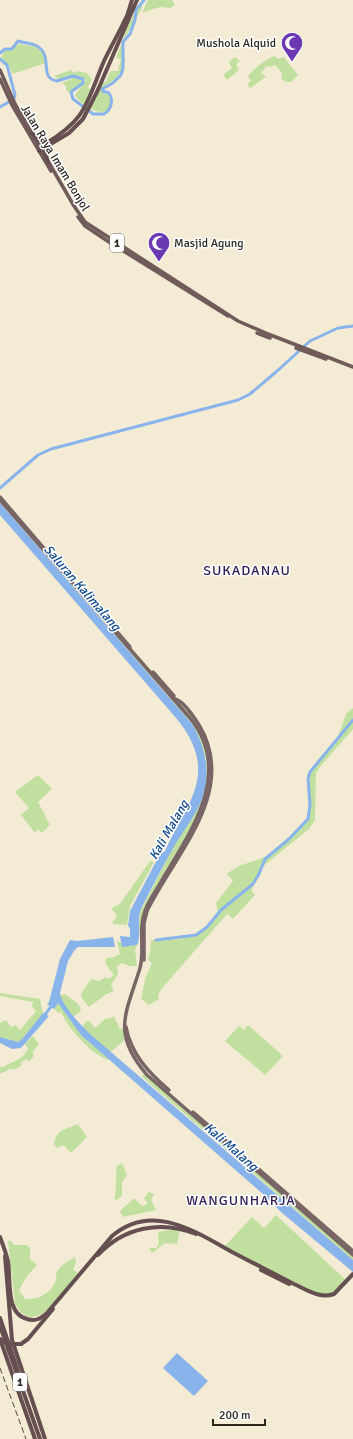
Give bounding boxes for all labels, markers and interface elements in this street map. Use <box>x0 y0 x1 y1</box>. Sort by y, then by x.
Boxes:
mosque icon: Mushola Alquid <box>279 30 305 63</box>
place label: Mushola Alquid <box>196 36 276 51</box>
street label: Jalan Raya Imam Bonjol <box>17 102 93 214</box>
mosque icon: Masjid Agung <box>146 230 172 263</box>
road number: 1 <box>110 234 124 252</box>
place label: Masjid Agung <box>174 236 244 251</box>
water label: Saluran Kalimalang <box>40 542 124 635</box>
district label: SUKADANAU <box>203 562 291 579</box>
water label: Kali Malang <box>146 796 193 863</box>
water label: Kali Malang <box>201 1119 262 1175</box>
district label: WANGUNHARJA <box>186 1192 296 1209</box>
road number: 1 <box>13 1373 27 1391</box>
scale bar <box>213 1401 265 1427</box>
text: 200 m <box>219 1408 251 1423</box>

